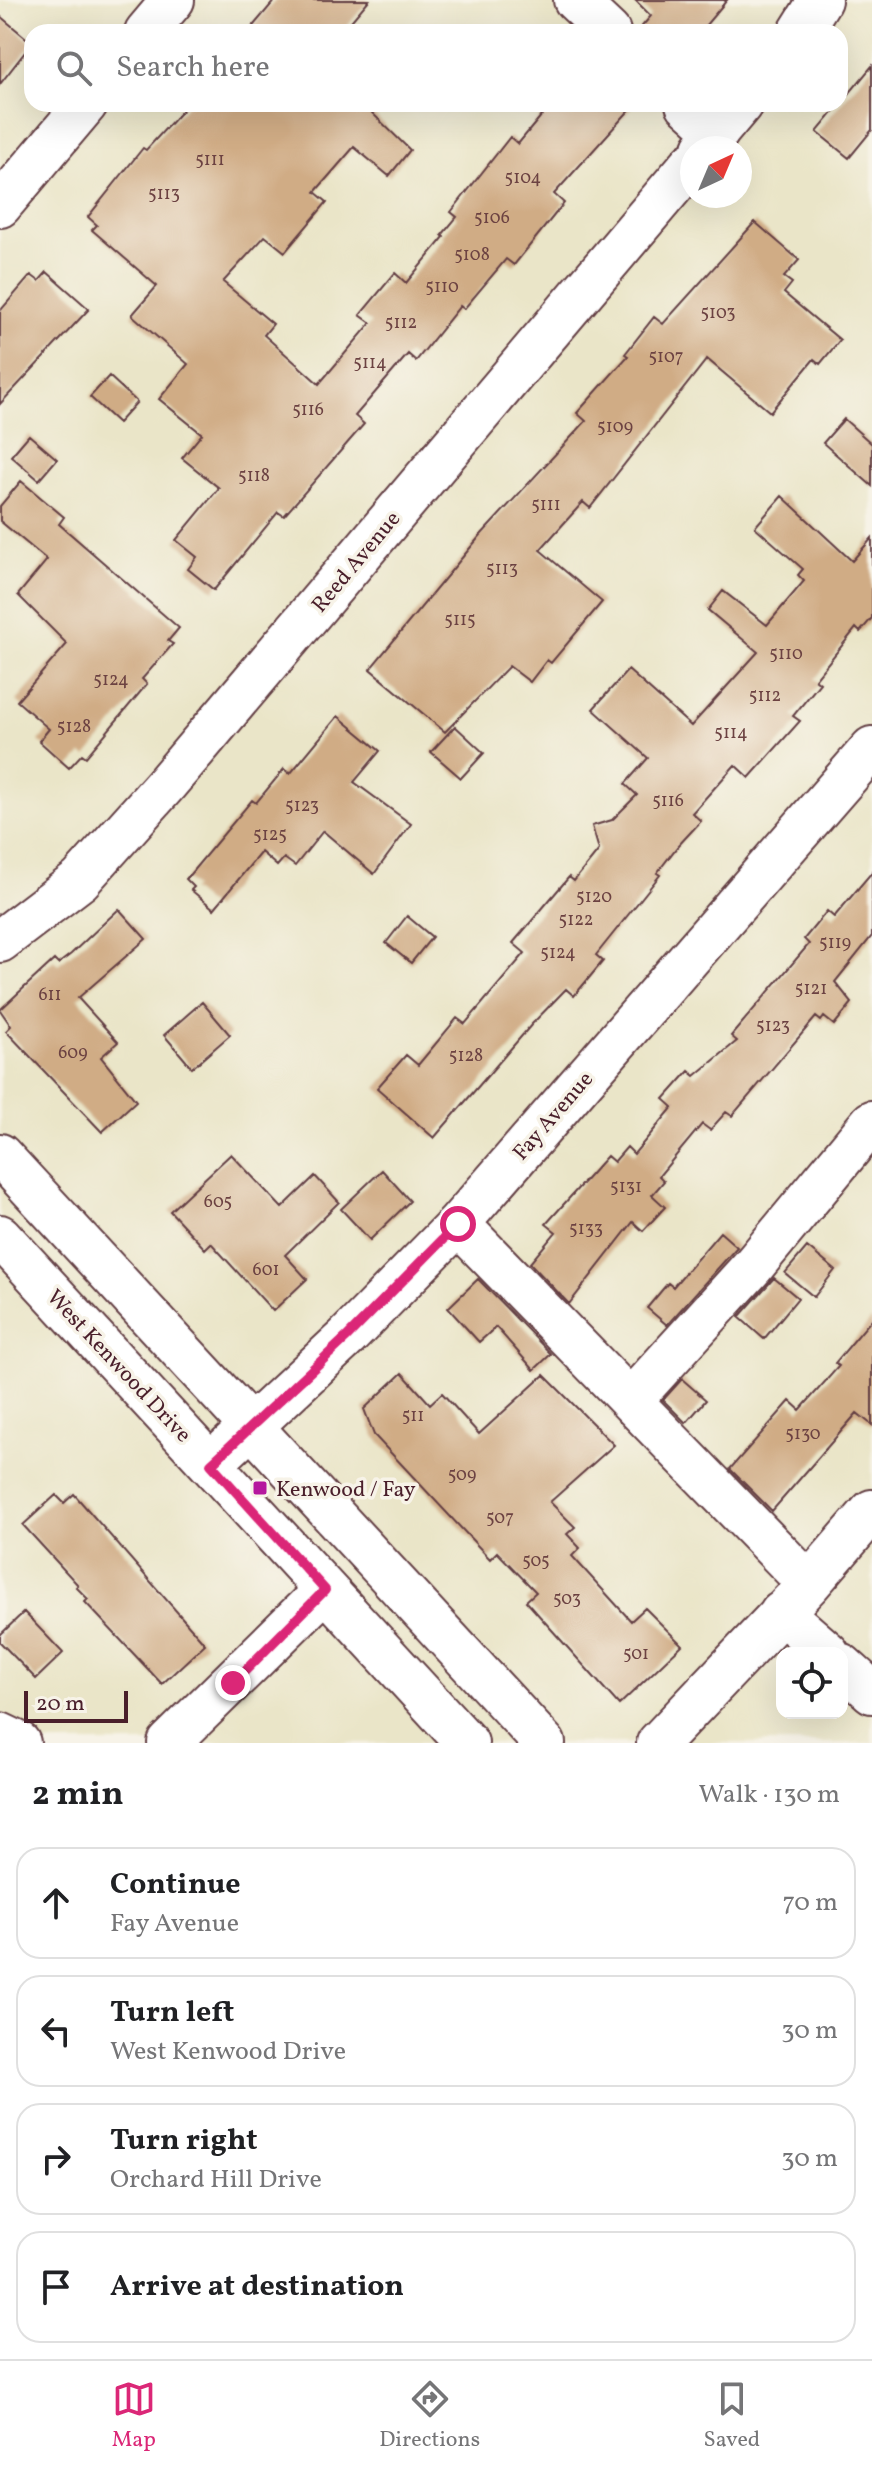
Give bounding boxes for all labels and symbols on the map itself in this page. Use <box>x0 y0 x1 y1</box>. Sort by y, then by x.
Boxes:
north arrow <box>680 136 752 208</box>
house number: 5111 <box>195 148 225 173</box>
house number: 5104 <box>505 166 541 191</box>
house number: 5113 <box>148 182 180 207</box>
house number: 5106 <box>474 206 510 231</box>
house number: 5108 <box>454 243 490 268</box>
house number: 5110 <box>425 275 459 300</box>
house number: 5103 <box>700 301 736 326</box>
house number: 5112 <box>385 311 417 336</box>
house number: 5107 <box>648 345 684 370</box>
house number: 5114 <box>353 351 387 376</box>
house number: 5116 <box>292 398 324 423</box>
house number: 5109 <box>597 415 633 440</box>
house number: 5118 <box>238 464 270 489</box>
house number: 5111 <box>531 493 561 518</box>
street label: Reed Avenue <box>305 505 409 620</box>
house number: 5113 <box>486 557 518 582</box>
house number: 5115 <box>444 608 476 633</box>
house number: 5110 <box>769 642 803 667</box>
house number: 5124 <box>93 668 129 693</box>
house number: 5112 <box>749 684 781 709</box>
house number: 5128 <box>57 715 91 740</box>
house number: 5114 <box>714 721 748 746</box>
house number: 5116 <box>652 789 684 814</box>
house number: 5123 <box>285 794 319 819</box>
house number: 5125 <box>253 823 287 848</box>
house number: 5120 <box>576 885 612 910</box>
house number: 5122 <box>559 908 593 933</box>
house number: 5119 <box>819 931 851 956</box>
house number: 5124 <box>540 941 576 966</box>
house number: 5121 <box>795 977 827 1002</box>
house number: 611 <box>38 983 62 1008</box>
house number: 5123 <box>756 1014 790 1039</box>
house number: 609 <box>58 1041 88 1066</box>
house number: 5128 <box>449 1044 483 1069</box>
street label: Fay Avenue <box>506 1065 601 1168</box>
house number: 5131 <box>610 1175 642 1200</box>
house number: 605 <box>204 1190 232 1215</box>
route start <box>440 1206 476 1242</box>
house number: 5133 <box>569 1217 603 1242</box>
house number: 601 <box>253 1258 279 1283</box>
street label: West Kenwood Drive <box>39 1283 198 1450</box>
house number: 511 <box>402 1404 424 1429</box>
house number: 5130 <box>785 1422 821 1447</box>
house number: 509 <box>448 1463 476 1488</box>
place label: Kenwood / Fay <box>276 1475 416 1506</box>
marker: Kenwood / Fay <box>251 1479 269 1497</box>
house number: 507 <box>486 1506 514 1531</box>
house number: 505 <box>522 1549 550 1574</box>
house number: 503 <box>553 1587 581 1612</box>
house number: 501 <box>623 1642 649 1667</box>
route end <box>215 1665 251 1701</box>
scale bar <box>24 1687 128 1723</box>

